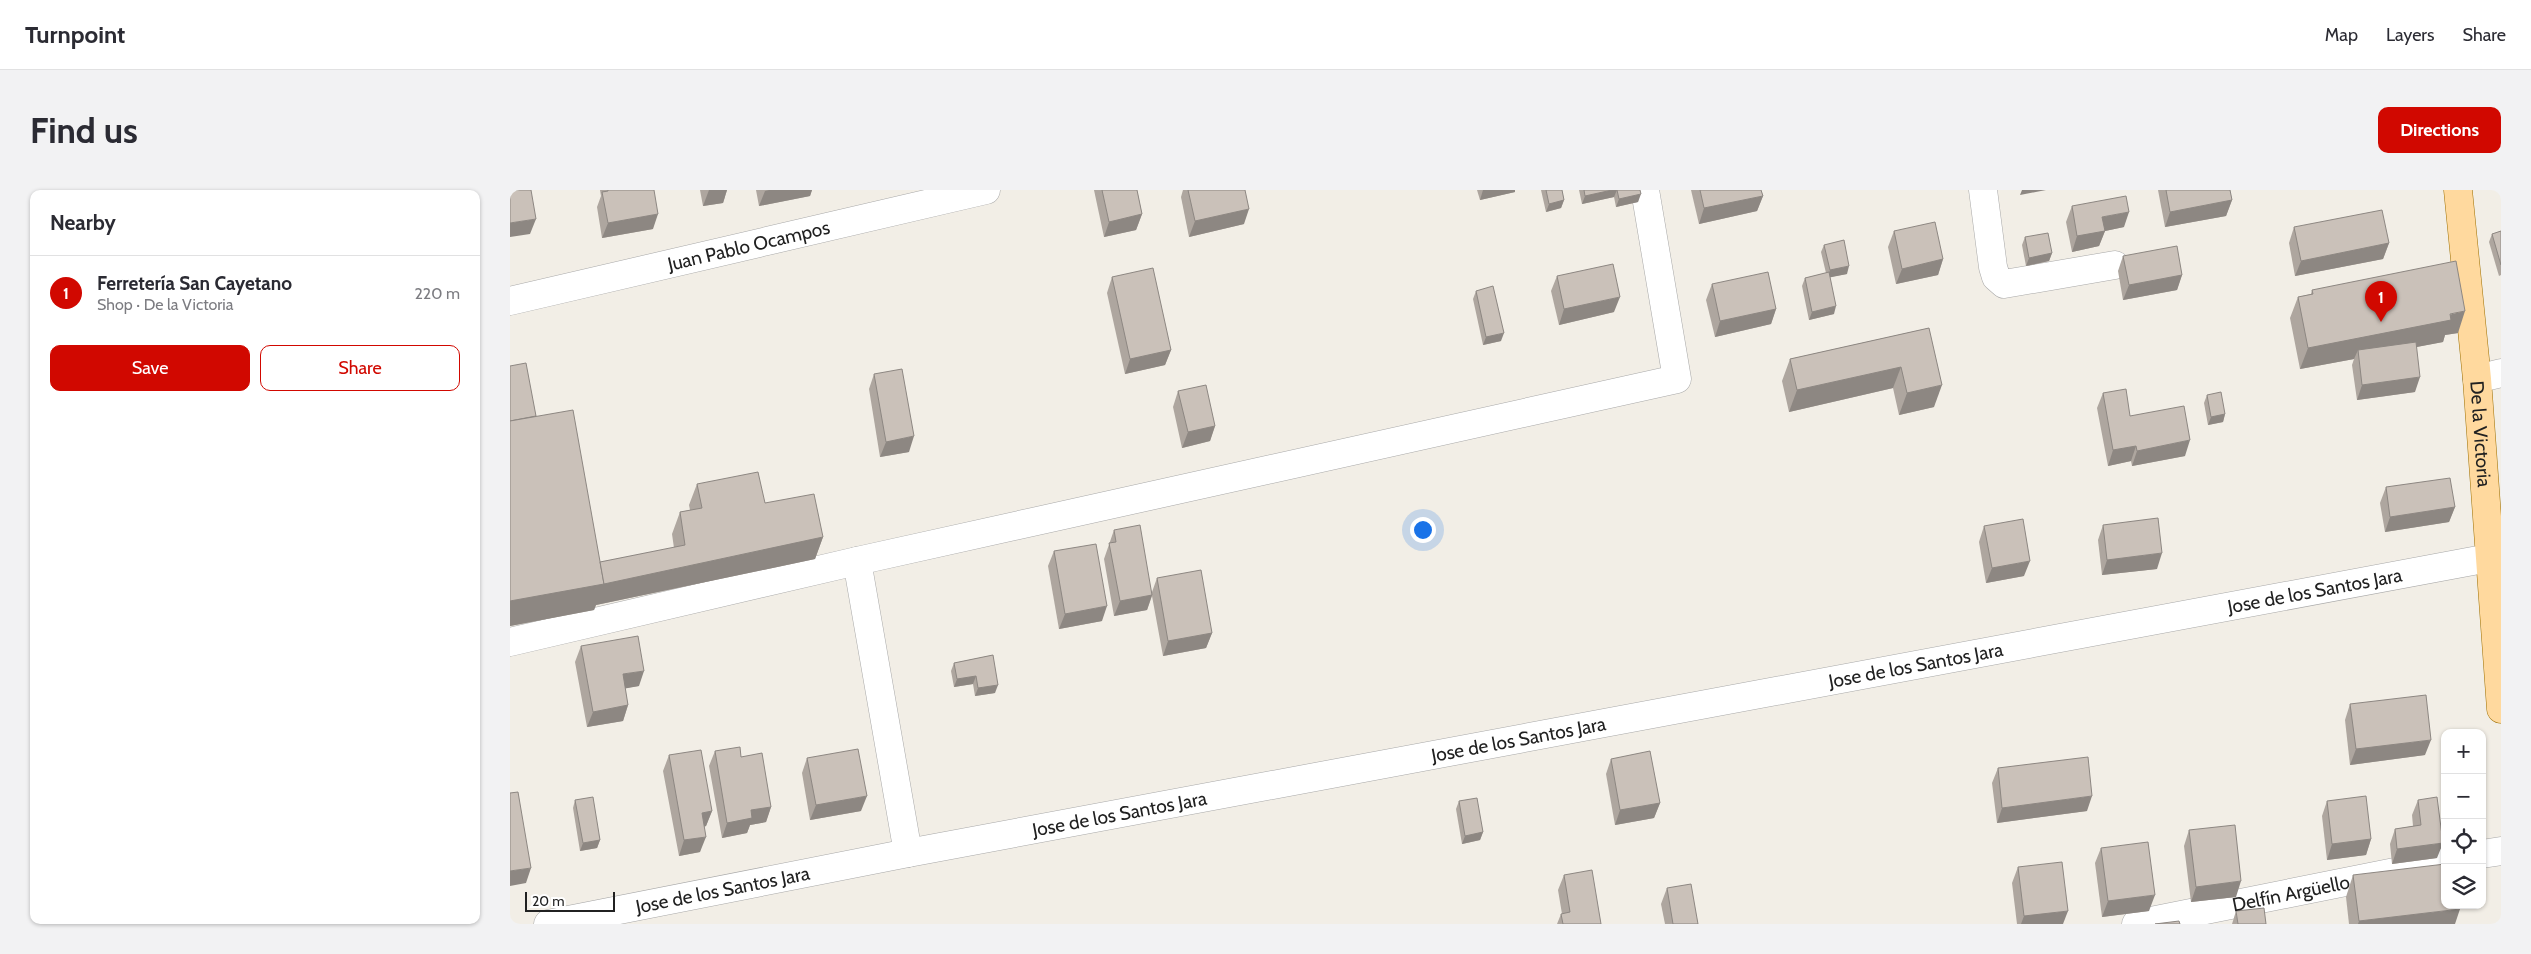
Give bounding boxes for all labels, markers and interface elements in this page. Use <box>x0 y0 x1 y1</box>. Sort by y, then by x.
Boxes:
text: Turnpoint <box>25 20 125 49</box>
text: Map <box>2325 24 2358 46</box>
text: Layers <box>2386 24 2435 46</box>
text: Share <box>2463 24 2506 46</box>
button: Directions <box>2378 107 2501 153</box>
text: Find us <box>30 109 138 152</box>
text: Nearby <box>50 210 116 235</box>
street label: Juan Pablo Ocampos <box>664 216 832 276</box>
text: Ferretería San Cayetano <box>97 272 292 295</box>
pin: 1 <box>2365 281 2397 322</box>
text: 1 <box>63 284 69 303</box>
text: 220 m <box>414 284 460 303</box>
text: Shop · De la Victoria <box>97 295 233 314</box>
button: Save <box>50 345 250 391</box>
button: Share <box>260 345 460 391</box>
street label: De la Victoria <box>2465 380 2496 488</box>
your location <box>1410 517 1436 543</box>
street label: Jose de los Santos Jara <box>2225 563 2404 619</box>
street label: Jose de los Santos Jara <box>1826 638 2005 693</box>
street label: Jose de los Santos Jara <box>1429 712 1608 767</box>
map controls <box>2441 729 2486 909</box>
button: + <box>2441 729 2486 774</box>
button: − <box>2441 774 2486 819</box>
street label: Jose de los Santos Jara <box>1029 787 1209 842</box>
button: locate <box>2441 819 2486 864</box>
street label: Jose de los Santos Jara <box>633 862 812 919</box>
button: layers <box>2441 864 2486 909</box>
street label: Delfín Argüello <box>2230 870 2352 916</box>
scale bar <box>525 889 615 912</box>
text: 20 m <box>532 892 565 910</box>

